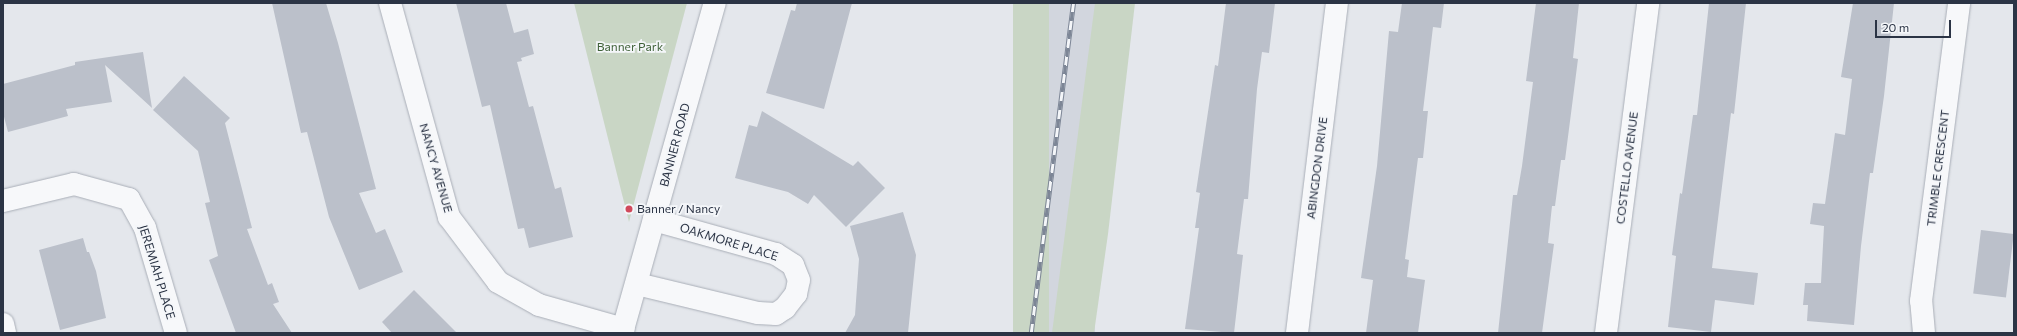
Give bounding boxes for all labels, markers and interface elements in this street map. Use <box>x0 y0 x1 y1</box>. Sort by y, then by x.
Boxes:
scale bar <box>1877 12 1953 38</box>
text: 20 m <box>1882 20 1909 34</box>
park label: Banner Park <box>597 40 663 54</box>
street label: BANNER ROAD <box>657 102 693 188</box>
street label: TRIMBLE CRESCENT <box>1924 109 1952 227</box>
street label: COSTELLO AVENUE <box>1613 111 1641 225</box>
street label: ABINGDON DRIVE <box>1304 116 1330 220</box>
street label: NANCY AVENUE <box>416 122 456 214</box>
place label: Banner / Nancy <box>637 202 720 216</box>
marker: Banner / Nancy <box>624 204 634 214</box>
street label: OAKMORE PLACE <box>678 220 780 264</box>
street label: JEREMIAH PLACE <box>136 223 178 321</box>

